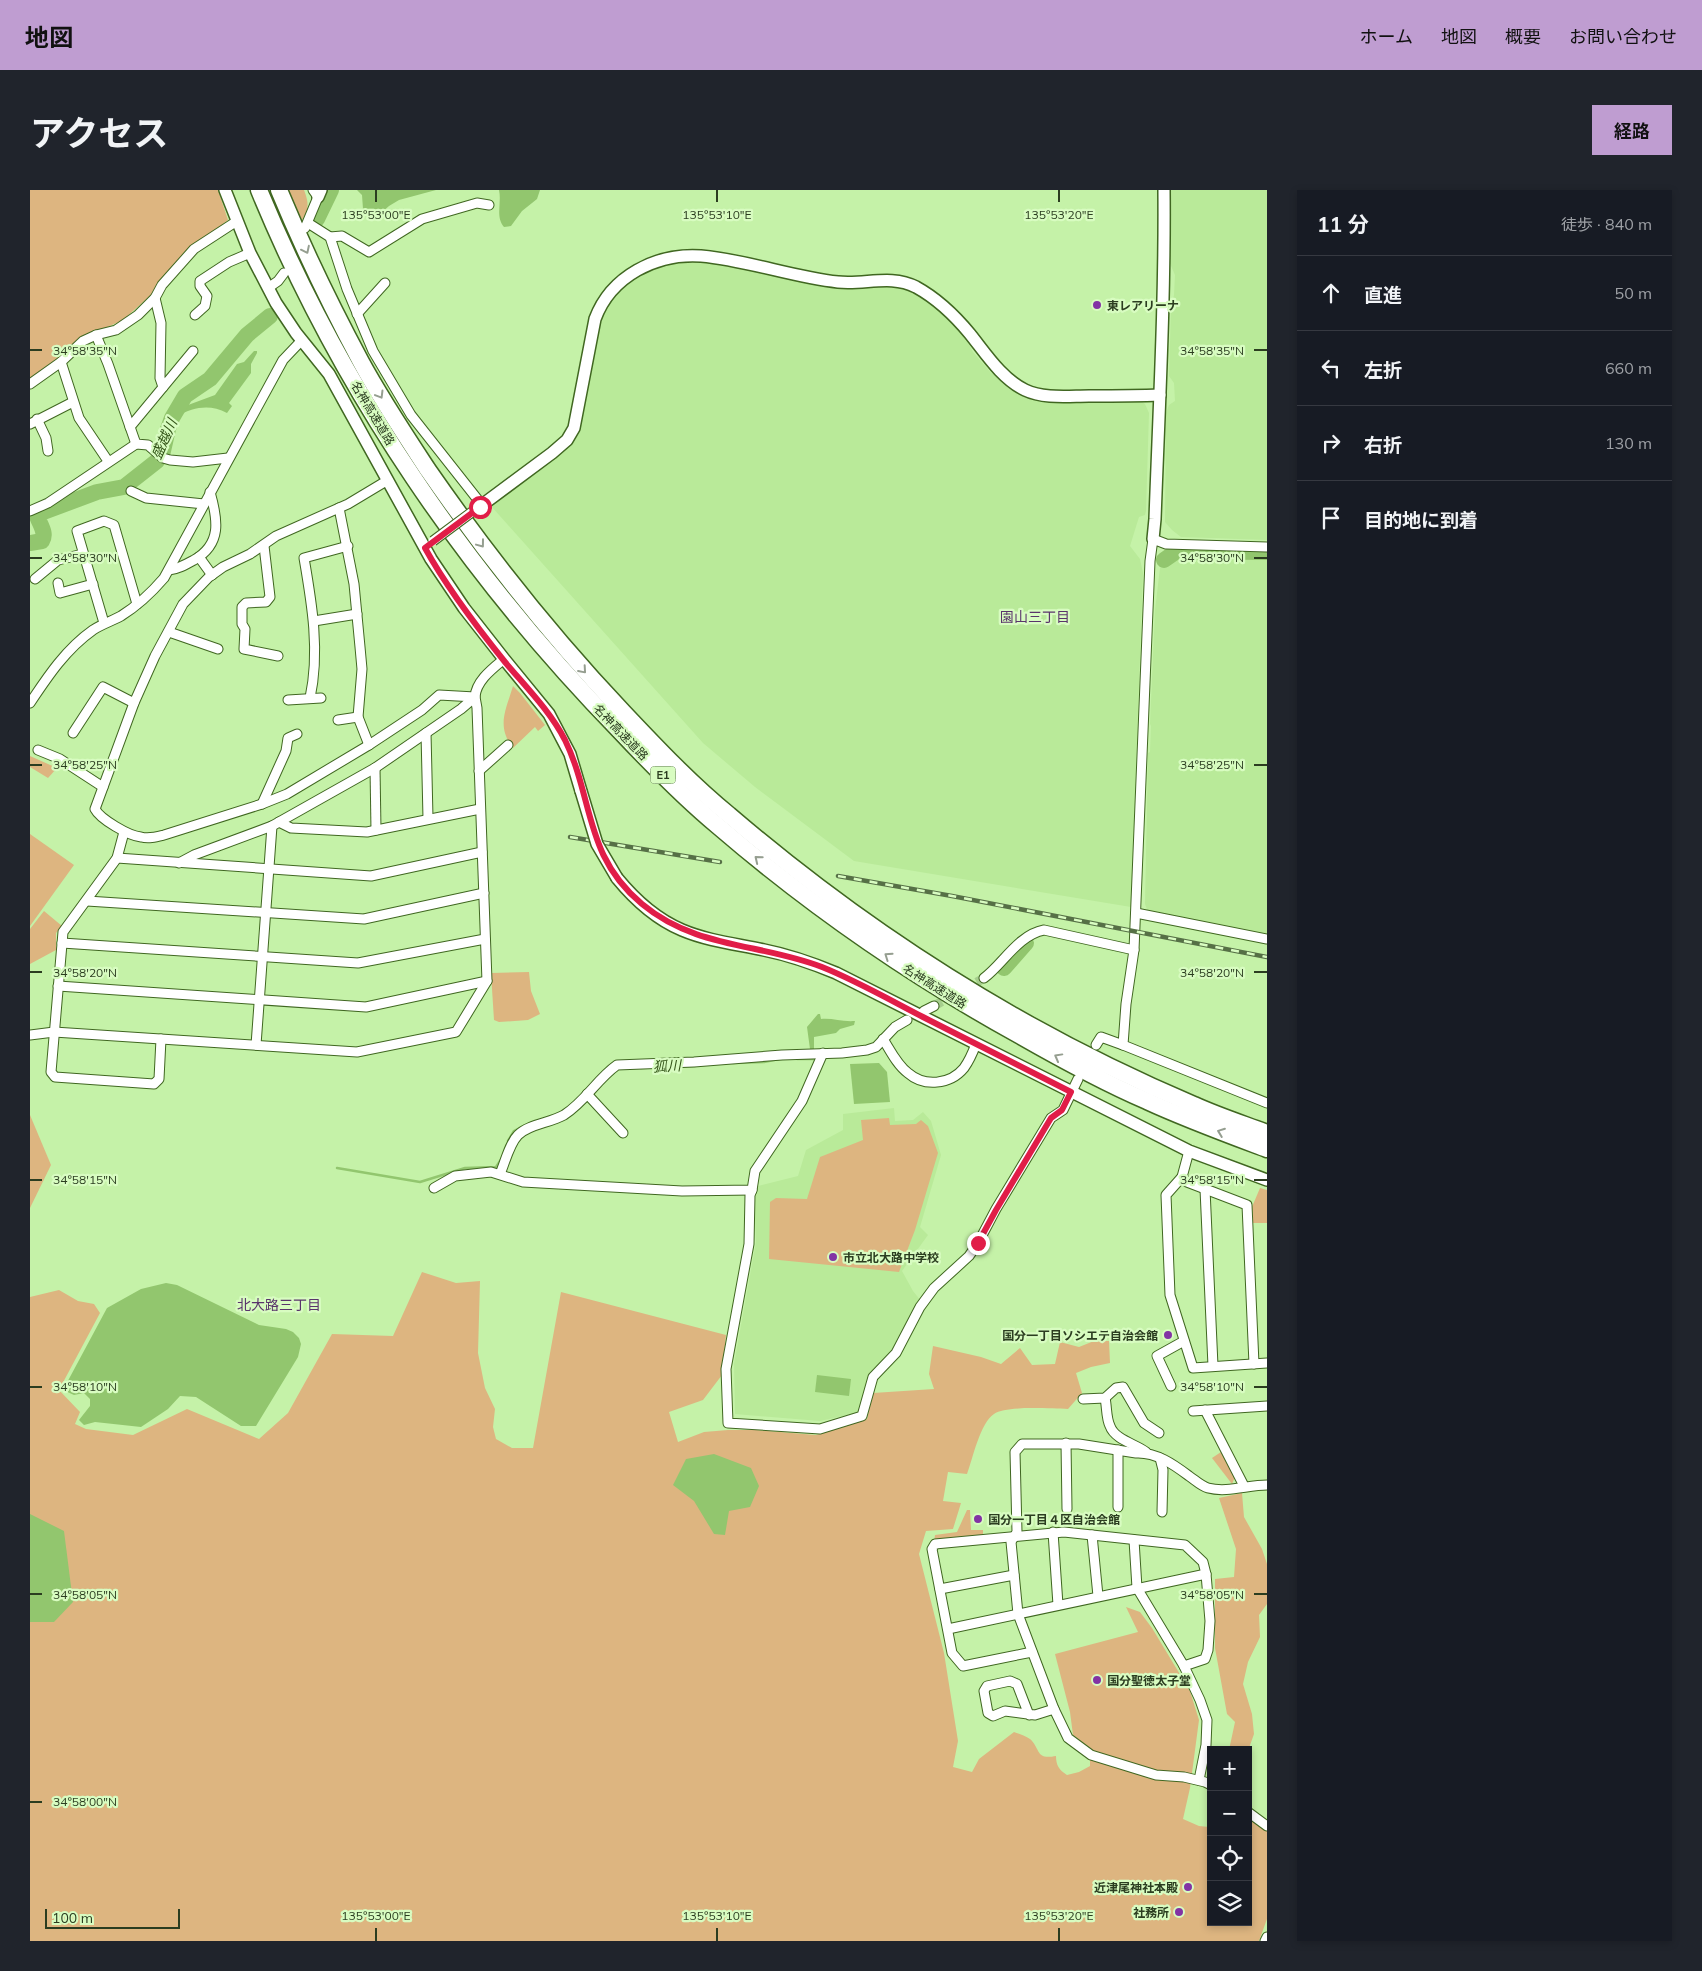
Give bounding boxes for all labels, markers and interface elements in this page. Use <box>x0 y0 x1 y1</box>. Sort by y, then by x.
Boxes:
text: 地図 <box>25 22 73 52</box>
text: ホーム <box>1360 25 1413 48</box>
text: 地図 <box>1441 25 1477 48</box>
text: 概要 <box>1505 25 1541 48</box>
text: お問い合わせ <box>1569 25 1677 48</box>
button: 経路 <box>1592 105 1672 155</box>
text: アクセス <box>30 111 168 155</box>
text: 135°53'00"E <box>341 207 411 222</box>
text: 135°53'10"E <box>682 207 752 222</box>
text: 135°53'20"E <box>1024 207 1094 222</box>
text: 11 分 <box>1317 211 1369 237</box>
text: 徒歩 · 840 m <box>1561 214 1652 234</box>
one-way arrow <box>300 245 310 254</box>
icon: ahead <box>1317 279 1345 307</box>
text: 直進 <box>1364 283 1402 307</box>
text: 50 m <box>1615 283 1652 303</box>
place label: 東レアリーナ <box>1107 298 1179 313</box>
marker: 東レアリーナ <box>1091 299 1103 311</box>
text: 34°58'35"N <box>53 343 117 358</box>
text: 34°58'35"N <box>1180 343 1244 358</box>
icon: left <box>1317 354 1345 382</box>
text: 左折 <box>1364 358 1402 382</box>
text: 660 m <box>1605 358 1652 378</box>
street label: 名神高速道路 <box>348 378 398 448</box>
one-way arrow <box>374 389 384 398</box>
water label: 盛越川 <box>147 414 182 462</box>
icon: right <box>1317 429 1345 457</box>
text: 右折 <box>1364 433 1402 457</box>
text: 130 m <box>1605 433 1652 453</box>
route start <box>469 496 492 519</box>
icon: arrive <box>1317 504 1345 532</box>
text: 目的地に到着 <box>1364 508 1478 532</box>
one-way arrow <box>475 538 484 548</box>
text: 34°58'30"N <box>53 550 117 565</box>
text: 34°58'30"N <box>1180 550 1244 565</box>
district label: 園山三丁目 <box>1000 608 1070 626</box>
one-way arrow <box>578 664 587 673</box>
street label: 名神高速道路 <box>591 701 651 763</box>
text: 34°58'25"N <box>53 757 117 772</box>
text: 34°58'25"N <box>1180 757 1244 772</box>
road number: E1 <box>650 766 676 784</box>
one-way arrow <box>755 856 764 865</box>
one-way arrow <box>884 953 894 962</box>
street label: 名神高速道路 <box>900 961 970 1011</box>
text: 34°58'20"N <box>53 965 117 980</box>
text: 34°58'20"N <box>1180 965 1244 980</box>
one-way arrow <box>1054 1053 1063 1063</box>
water label: 狐川 <box>653 1056 683 1076</box>
one-way arrow <box>1218 1128 1226 1138</box>
text: 34°58'15"N <box>53 1172 117 1187</box>
text: 34°58'15"N <box>1180 1172 1244 1187</box>
route end <box>967 1232 990 1255</box>
place label: 市立北大路中学校 <box>843 1250 939 1265</box>
marker: 市立北大路中学校 <box>827 1251 839 1263</box>
district label: 北大路三丁目 <box>237 1296 321 1314</box>
place label: 国分一丁目ソシエテ自治会館 <box>1002 1328 1158 1343</box>
marker: 国分一丁目ソシエテ自治会館 <box>1162 1329 1174 1341</box>
text: 34°58'10"N <box>53 1379 117 1394</box>
text: 34°58'10"N <box>1180 1379 1244 1394</box>
place label: 国分一丁目４区自治会館 <box>988 1512 1120 1527</box>
marker: 国分一丁目４区自治会館 <box>972 1513 984 1525</box>
text: 34°58'05"N <box>53 1587 117 1602</box>
text: 34°58'05"N <box>1180 1587 1244 1602</box>
place label: 国分聖徳太子堂 <box>1107 1673 1191 1688</box>
marker: 国分聖徳太子堂 <box>1091 1674 1103 1686</box>
map controls <box>1207 1746 1252 1926</box>
button: + <box>1207 1746 1252 1791</box>
button: − <box>1207 1791 1252 1836</box>
text: 34°58'00"N <box>53 1794 117 1809</box>
button: locate <box>1207 1836 1252 1881</box>
place label: 近津尾神社本殿 <box>1094 1880 1178 1895</box>
marker: 近津尾神社本殿 <box>1182 1881 1194 1893</box>
button: layers <box>1207 1881 1252 1926</box>
place label: 社務所 <box>1133 1905 1169 1920</box>
scale bar <box>45 1906 180 1929</box>
marker: 社務所 <box>1173 1906 1185 1918</box>
text: 135°53'00"E <box>341 1908 411 1923</box>
text: 135°53'10"E <box>682 1908 752 1923</box>
text: 135°53'20"E <box>1024 1908 1094 1923</box>
text: 100 m <box>52 1909 93 1927</box>

